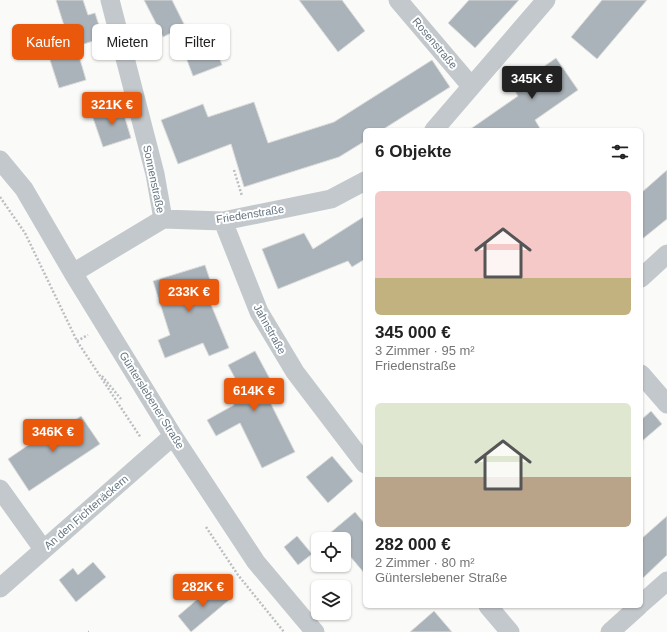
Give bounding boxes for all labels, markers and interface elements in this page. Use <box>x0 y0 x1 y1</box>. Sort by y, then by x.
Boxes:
street label: Rosenstraße <box>410 15 460 71</box>
chip: Kaufen <box>12 24 84 60</box>
chip: Mieten <box>92 24 162 60</box>
chip: Filter <box>170 24 230 60</box>
pin: 345K € <box>499 66 565 100</box>
text: 345K € <box>511 71 553 86</box>
pin: 321K € <box>79 92 145 126</box>
text: 321K € <box>91 97 133 112</box>
icon: filters <box>609 141 631 163</box>
text: 6 Objekte <box>375 142 452 161</box>
street label: Sonnenstraße <box>141 144 167 214</box>
street label: Friedenstraße <box>215 203 285 225</box>
icon: home <box>467 217 539 289</box>
pin: 233K € <box>156 279 222 313</box>
text: 233K € <box>168 284 210 299</box>
street label: Jahnstraße <box>251 302 289 356</box>
text: 345 000 € <box>375 323 451 342</box>
text: 3 Zimmer · 95 m² <box>375 343 475 358</box>
street label: Günterslebener Straße <box>117 349 187 451</box>
text: Friedenstraße <box>375 358 456 373</box>
pin: 614K € <box>221 378 287 412</box>
text: 614K € <box>233 383 275 398</box>
pin: 346K € <box>20 419 86 453</box>
text: 346K € <box>32 424 74 439</box>
icon: home <box>467 429 539 501</box>
street label: An den Fichtenäckern <box>42 472 130 552</box>
map controls <box>311 532 351 620</box>
button: locate <box>311 532 351 572</box>
text: 282 000 € <box>375 535 451 554</box>
text: 2 Zimmer · 80 m² <box>375 555 475 570</box>
text: Günterslebener Straße <box>375 570 507 585</box>
pin: 282K € <box>170 574 236 608</box>
text: 282K € <box>182 579 224 594</box>
button: layers <box>311 580 351 620</box>

